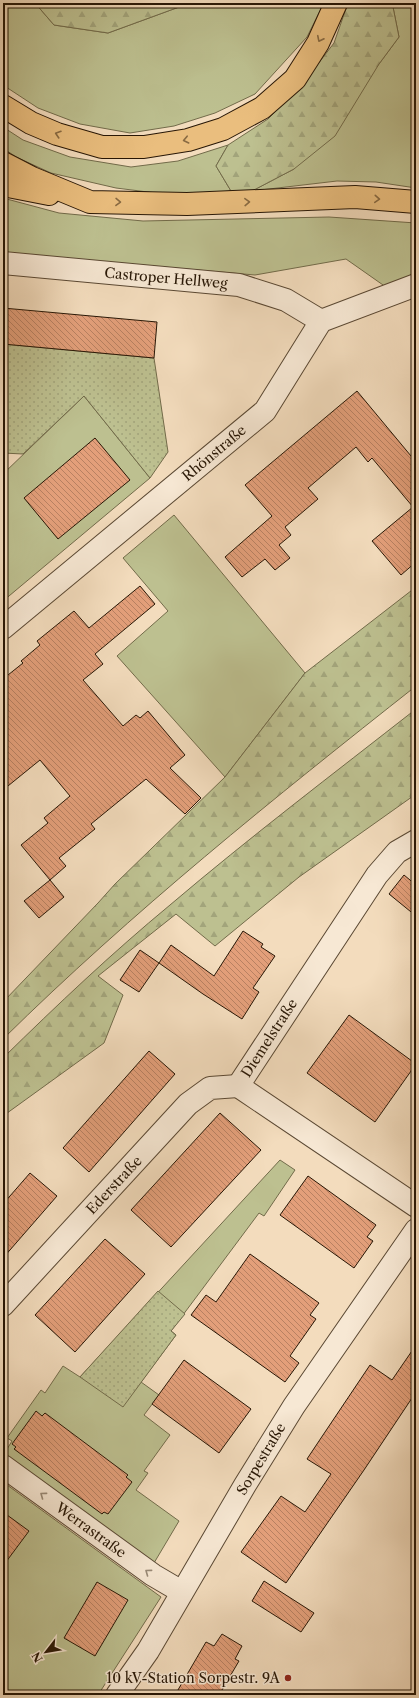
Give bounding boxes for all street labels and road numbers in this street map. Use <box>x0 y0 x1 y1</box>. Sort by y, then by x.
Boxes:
street label: Castroper Hellweg <box>104 264 229 292</box>
street label: Rhönstraße <box>178 421 250 485</box>
street label: Diemelstraße <box>237 995 301 1081</box>
street label: Ederstraße <box>82 1152 146 1218</box>
street label: Sorpestraße <box>232 1419 290 1498</box>
street label: Werrastraße <box>51 1498 130 1562</box>

